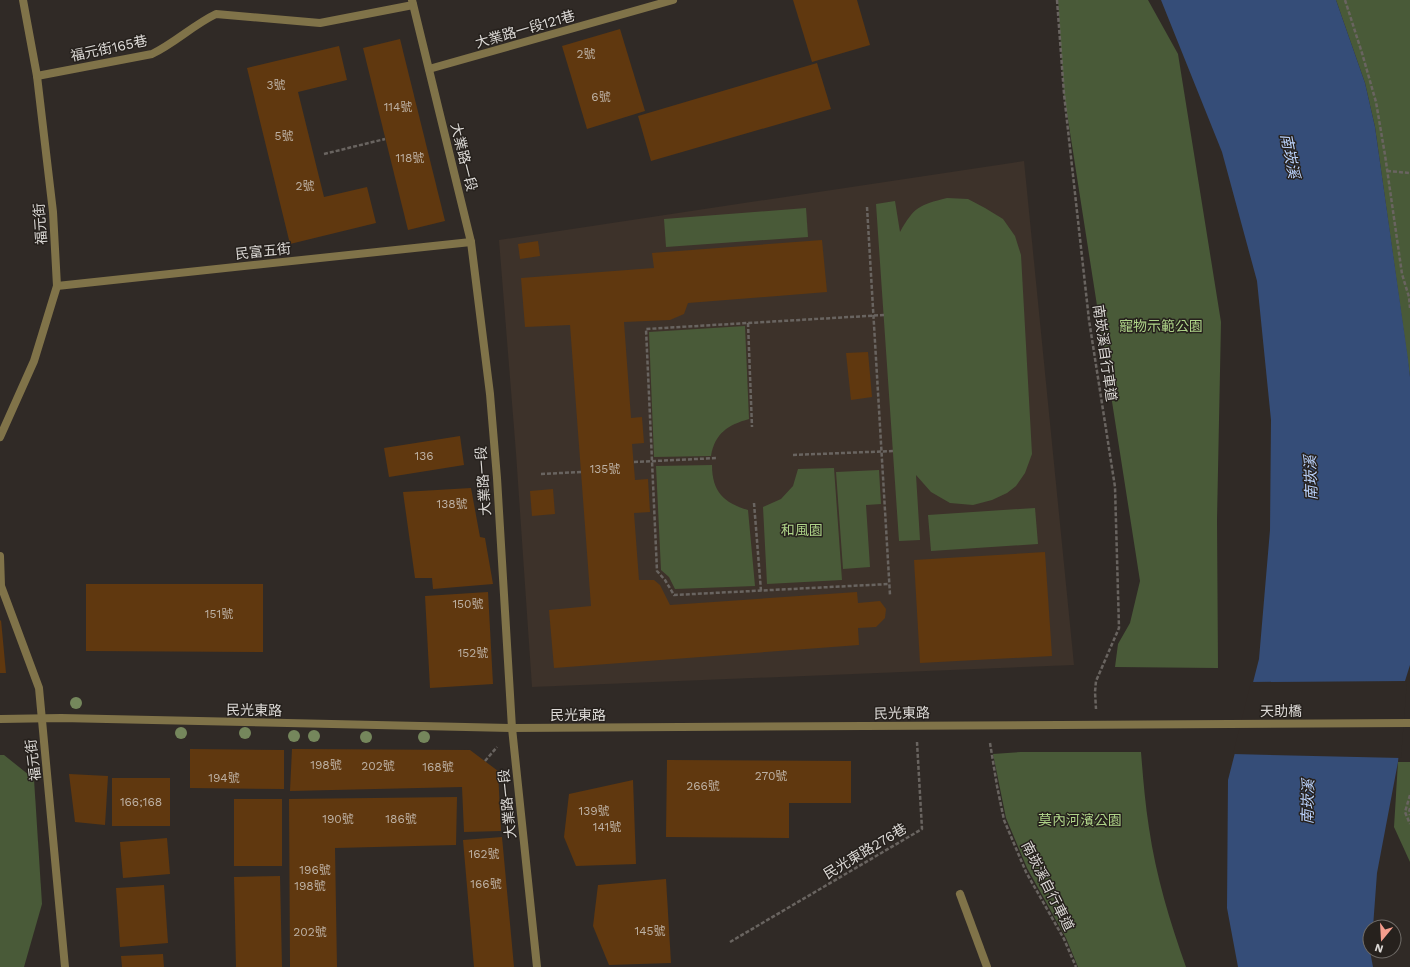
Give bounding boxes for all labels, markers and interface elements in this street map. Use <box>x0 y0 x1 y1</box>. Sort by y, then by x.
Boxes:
street label: 大業路一段121巷 <box>473 7 577 51</box>
street label: 福元街165巷 <box>69 32 149 64</box>
house number: 2號 <box>577 47 596 61</box>
house number: 3號 <box>267 78 286 92</box>
house number: 6號 <box>591 90 611 104</box>
house number: 114號 <box>384 100 412 114</box>
street label: 大業路一段 <box>448 121 480 193</box>
house number: 5號 <box>275 129 293 143</box>
water label: 南崁溪 <box>1277 132 1304 182</box>
house number: 118號 <box>396 151 424 165</box>
house number: 2號 <box>296 179 315 193</box>
street label: 福元街 <box>31 202 49 246</box>
street label: 民富五街 <box>234 240 292 262</box>
street label: 南崁溪自行車道 <box>1090 303 1120 403</box>
park label: 寵物示範公園 <box>1119 318 1203 334</box>
street label: 大業路一段 <box>473 446 493 516</box>
house number: 136 <box>415 449 433 463</box>
water label: 南崁溪 <box>1301 453 1321 501</box>
house number: 135號 <box>590 462 620 476</box>
house number: 138號 <box>436 497 468 511</box>
park label: 和風園 <box>781 522 823 538</box>
house number: 150號 <box>452 597 484 611</box>
house number: 151號 <box>205 607 233 621</box>
house number: 152號 <box>458 646 488 660</box>
street label: 民光東路 <box>226 702 282 718</box>
street label: 天助橋 <box>1260 703 1302 719</box>
street label: 民光東路 <box>874 705 930 721</box>
street label: 民光東路 <box>550 707 606 723</box>
street label: 福元街 <box>23 738 43 782</box>
house number: 198號 <box>310 758 342 772</box>
house number: 202號 <box>361 759 395 773</box>
house number: 168號 <box>422 760 454 774</box>
street label: 大業路一段 <box>495 768 519 840</box>
house number: 270號 <box>755 769 787 783</box>
house number: 194號 <box>208 771 240 785</box>
water label: 南崁溪 <box>1299 777 1317 825</box>
house number: 266號 <box>686 779 720 793</box>
house number: 166;168 <box>120 795 162 809</box>
house number: 139號 <box>578 804 610 818</box>
house number: 190號 <box>322 812 354 826</box>
house number: 186號 <box>385 812 417 826</box>
park label: 莫內河濱公園 <box>1038 812 1122 828</box>
house number: 141號 <box>593 820 621 834</box>
street label: 民光東路276巷 <box>821 820 909 882</box>
street label: 南崁溪自行車道 <box>1019 839 1077 933</box>
house number: 162號 <box>469 847 499 861</box>
house number: 196號 <box>299 863 331 877</box>
house number: 166號 <box>470 877 502 891</box>
house number: 198號 <box>294 879 326 893</box>
north arrow <box>1362 919 1402 959</box>
house number: 145號 <box>635 924 666 938</box>
house number: 202號 <box>293 925 327 939</box>
text: N <box>1373 941 1385 955</box>

